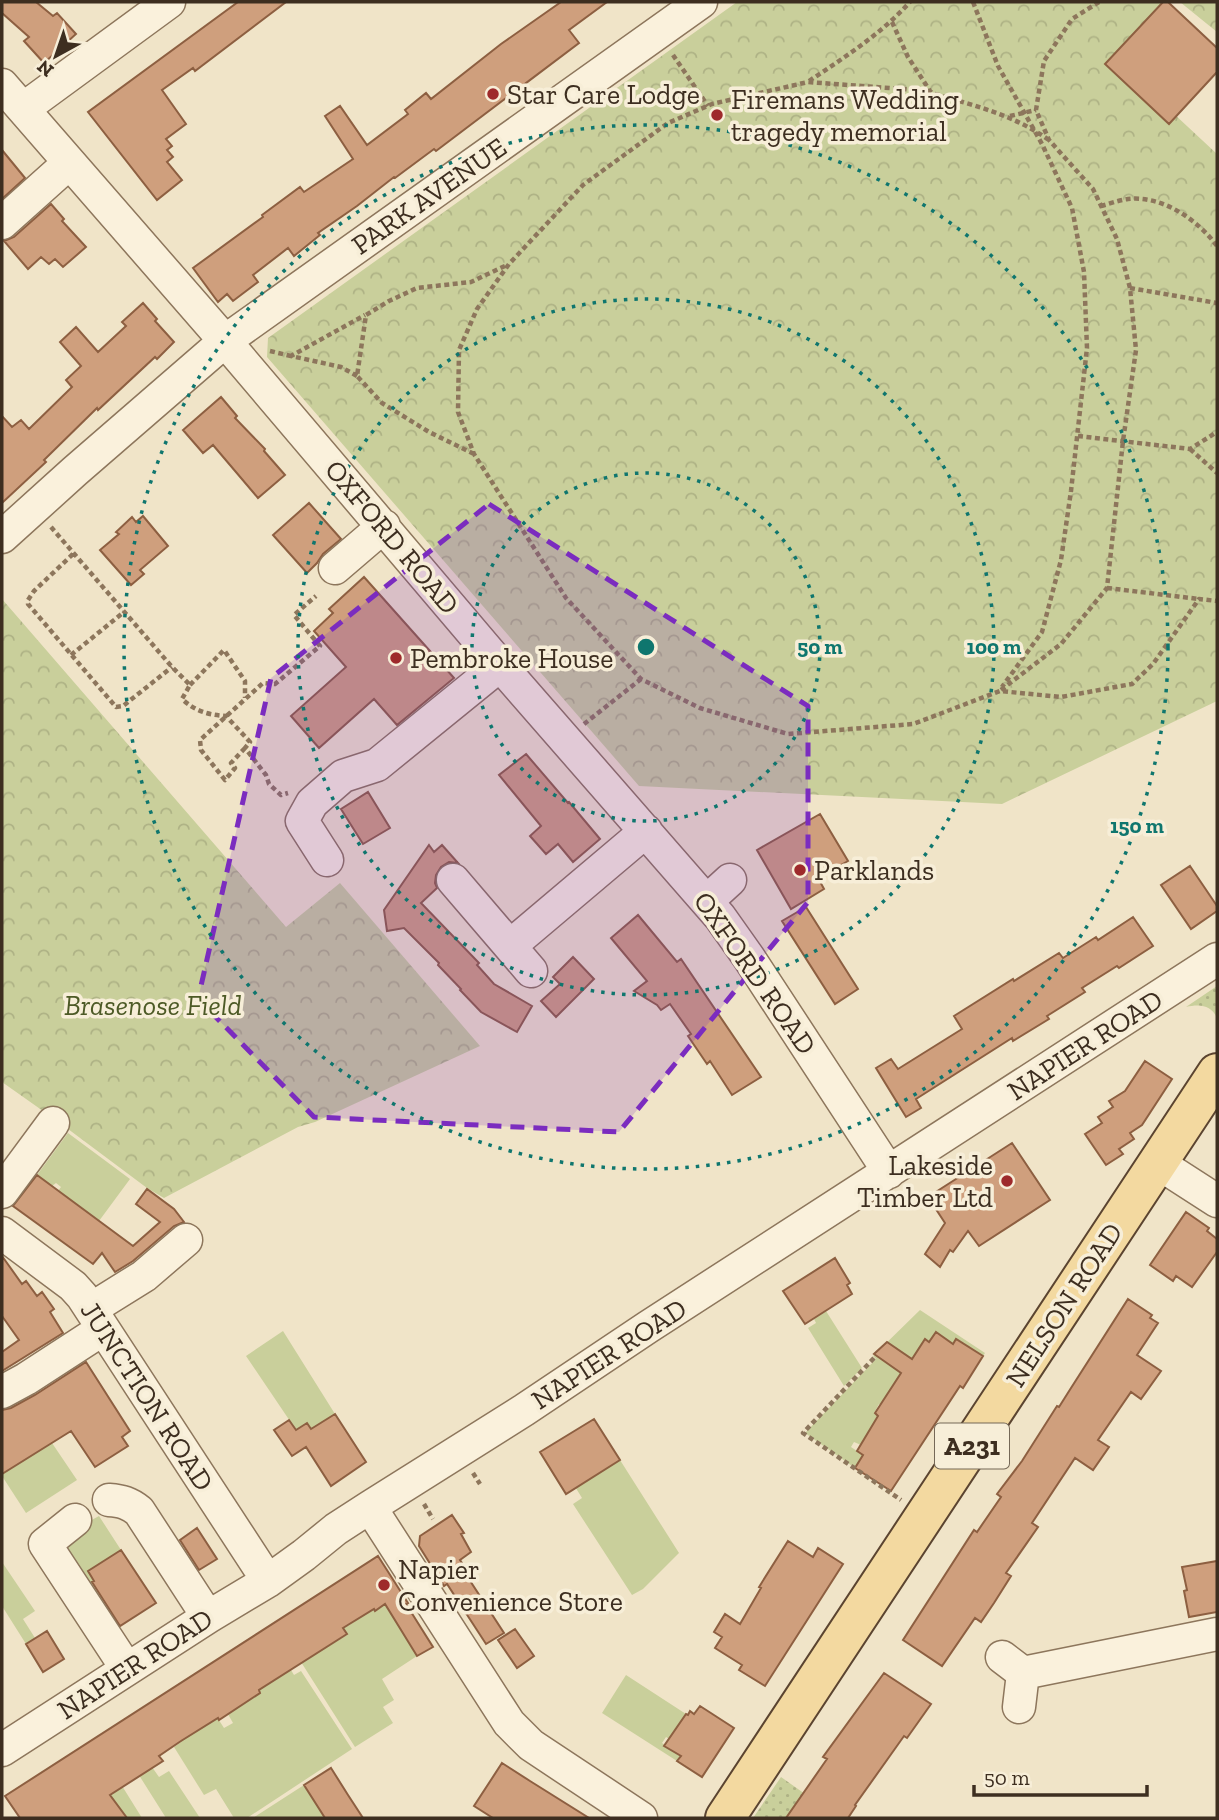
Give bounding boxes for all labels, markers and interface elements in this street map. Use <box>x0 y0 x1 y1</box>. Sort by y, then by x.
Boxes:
north arrow <box>21 21 91 91</box>
text: N <box>32 55 58 82</box>
place label: Star Care Lodge <box>507 78 700 111</box>
place label: Firemans Wedding tragedy memorial <box>731 83 959 148</box>
marker: Star Care Lodge <box>485 86 501 102</box>
marker: Firemans Wedding tragedy memorial <box>709 107 725 123</box>
street label: PARK AVENUE <box>345 130 513 262</box>
street label: OXFORD ROAD <box>318 453 466 621</box>
text: 50 m <box>797 634 843 659</box>
text: 100 m <box>967 634 1022 659</box>
centre of rings <box>634 635 658 659</box>
place label: Pembroke House <box>410 642 613 675</box>
marker: Pembroke House <box>388 650 404 666</box>
text: 150 m <box>1110 813 1165 838</box>
place label: Parklands <box>814 854 934 887</box>
marker: Parklands <box>792 862 808 878</box>
street label: OXFORD ROAD <box>687 885 823 1061</box>
street label: NAPIER ROAD <box>1001 983 1169 1107</box>
park label: Brasenose Field <box>64 989 242 1022</box>
place label: Lakeside Timber Ltd <box>857 1149 993 1214</box>
marker: Lakeside Timber Ltd <box>999 1173 1015 1189</box>
street label: NELSON ROAD <box>999 1217 1129 1393</box>
street label: NAPIER ROAD <box>525 1292 693 1416</box>
street label: JUNCTION ROAD <box>74 1295 220 1497</box>
road number: A231 <box>935 1424 1009 1469</box>
place label: Napier Convenience Store <box>398 1553 623 1618</box>
marker: Napier Convenience Store <box>376 1577 392 1593</box>
street label: NAPIER ROAD <box>51 1602 219 1726</box>
scale bar <box>974 1754 1147 1798</box>
text: 50 m <box>984 1765 1030 1790</box>

